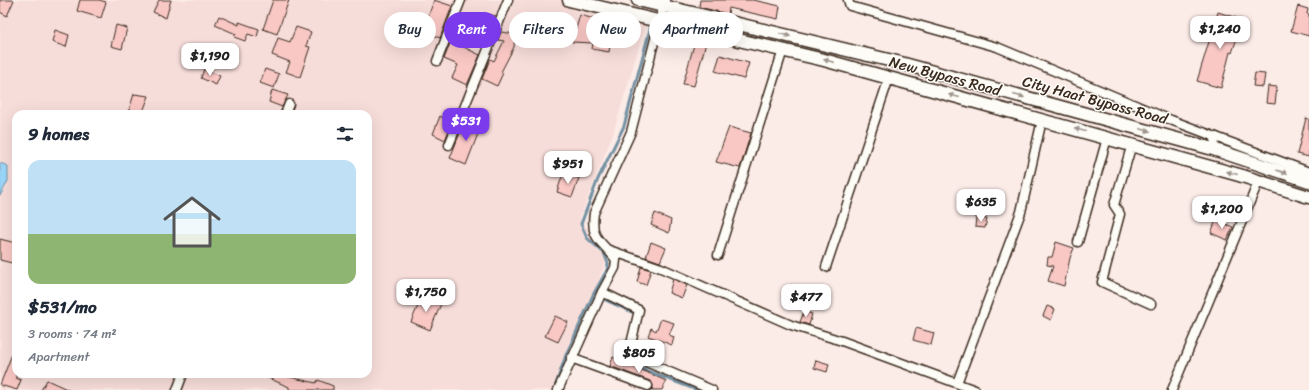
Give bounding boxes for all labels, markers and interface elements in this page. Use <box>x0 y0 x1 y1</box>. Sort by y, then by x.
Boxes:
chip: Buy <box>384 12 436 48</box>
chip: Rent <box>444 12 501 48</box>
chip: Filters <box>509 12 578 48</box>
chip: New <box>586 12 641 48</box>
chip: Apartment <box>649 12 743 48</box>
pin: $1,240 <box>1187 16 1253 50</box>
text: $1,240 <box>1199 17 1241 40</box>
one-way arrow <box>779 33 791 39</box>
pin: $1,190 <box>177 43 243 77</box>
text: $1,190 <box>190 44 230 67</box>
street label: New Bypass Road <box>886 49 1005 104</box>
one-way arrow <box>823 58 835 64</box>
street label: City Haat Bypass Road <box>1020 68 1172 132</box>
one-way arrow <box>948 93 960 99</box>
one-way arrow <box>1013 93 1025 99</box>
pin: $531 <box>442 108 490 142</box>
text: $531 <box>451 109 481 132</box>
text: 9 homes <box>28 119 89 149</box>
icon: filters <box>334 123 356 145</box>
one-way arrow <box>1074 127 1086 133</box>
one-way arrow <box>1139 127 1151 133</box>
pin: $951 <box>544 151 592 185</box>
text: $951 <box>553 152 583 175</box>
one-way arrow <box>1277 169 1289 175</box>
one-way arrow <box>1226 170 1238 176</box>
icon: home <box>156 186 228 258</box>
pin: $635 <box>957 189 1005 223</box>
text: $635 <box>965 190 997 213</box>
pin: $1,200 <box>1189 196 1255 230</box>
text: $1,200 <box>1201 197 1243 220</box>
pin: $1,750 <box>393 279 459 313</box>
text: $1,750 <box>405 280 447 303</box>
pin: $477 <box>782 284 830 318</box>
text: $477 <box>790 285 822 308</box>
text: $531/mo <box>28 292 97 322</box>
text: 3 rooms · 74 m² <box>28 322 117 345</box>
pin: $805 <box>615 340 663 374</box>
text: $805 <box>623 341 655 364</box>
text: Apartment <box>28 345 89 368</box>

